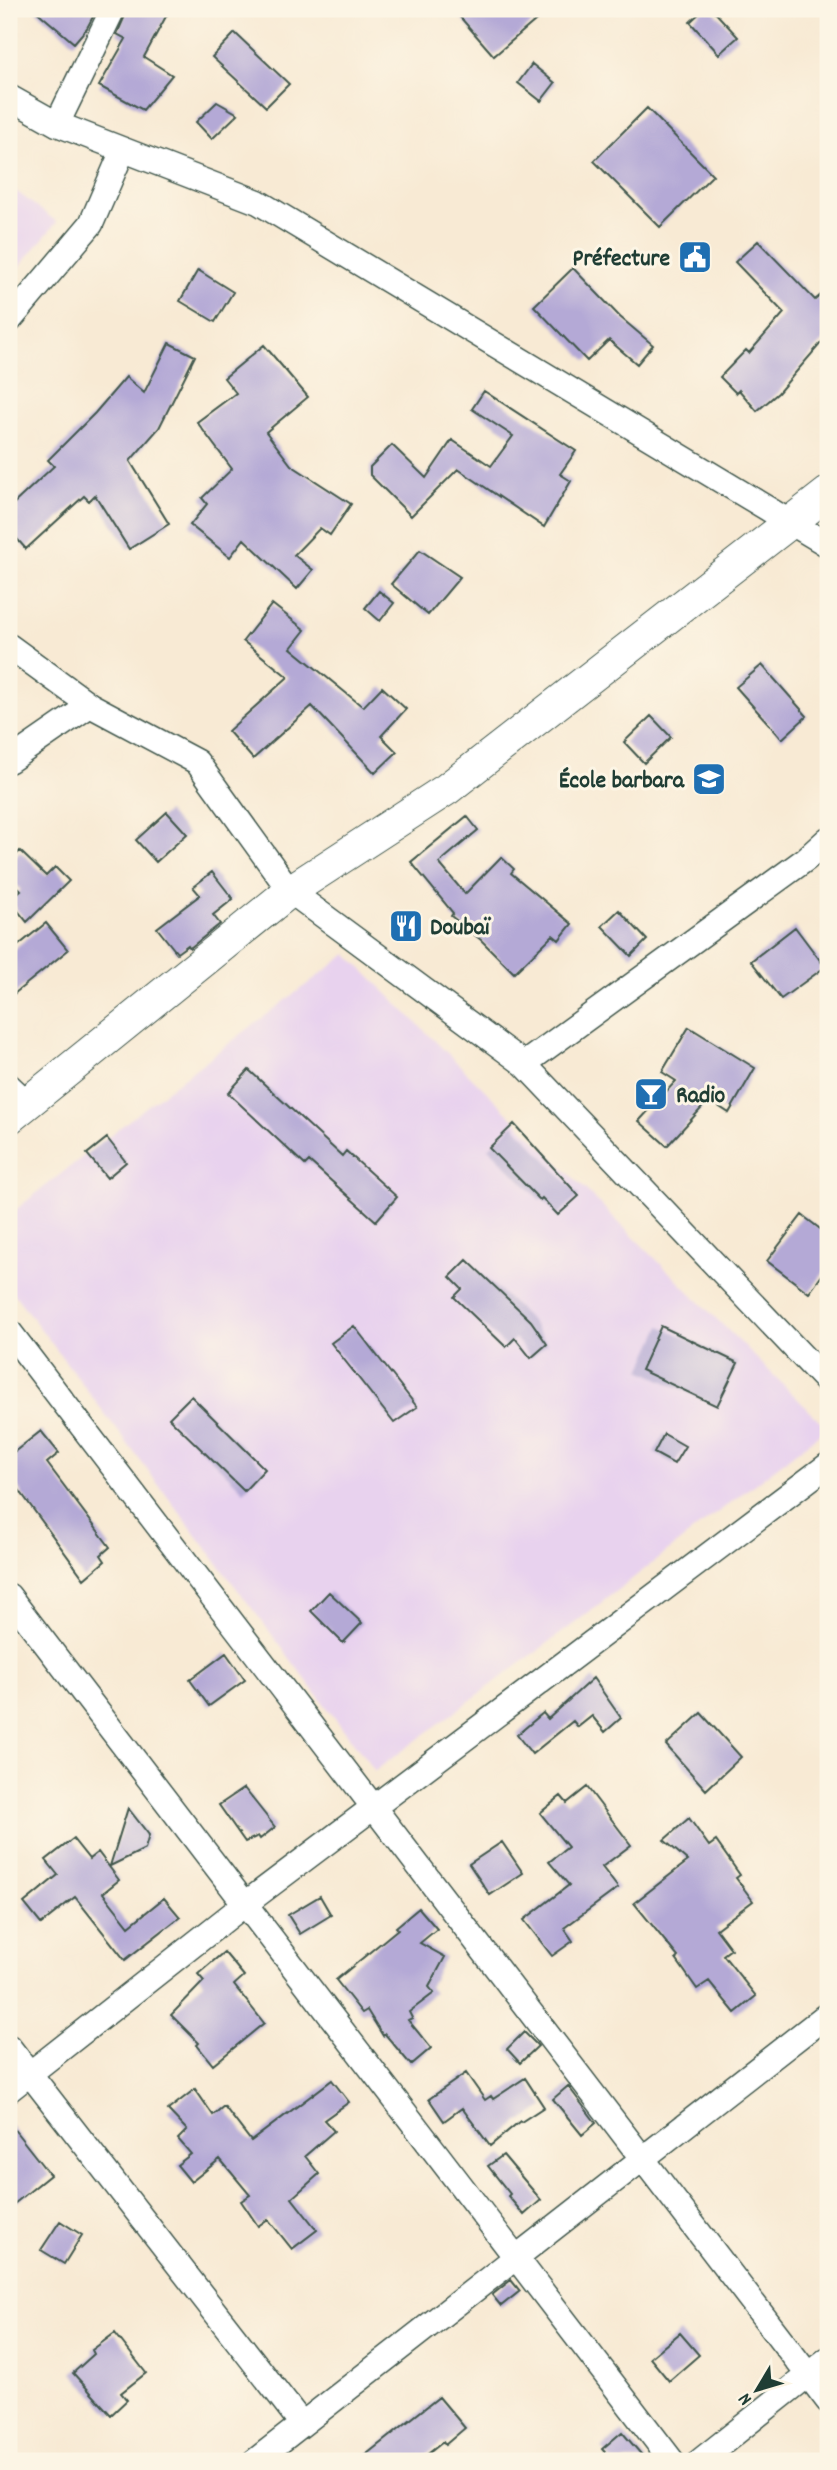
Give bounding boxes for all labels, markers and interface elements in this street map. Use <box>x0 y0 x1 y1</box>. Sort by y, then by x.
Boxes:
public building icon: Préfecture <box>676 238 714 276</box>
place label: Préfecture <box>573 243 670 277</box>
school or university icon: École barbara <box>690 760 728 798</box>
place label: École barbara <box>559 765 685 799</box>
restaurant icon: Doubaï <box>387 907 425 945</box>
place label: Doubaï <box>430 912 491 946</box>
bar icon: Radio <box>632 1075 670 1113</box>
place label: Radio <box>676 1080 726 1114</box>
north arrow <box>722 2354 792 2424</box>
text: N <box>733 2386 760 2410</box>

